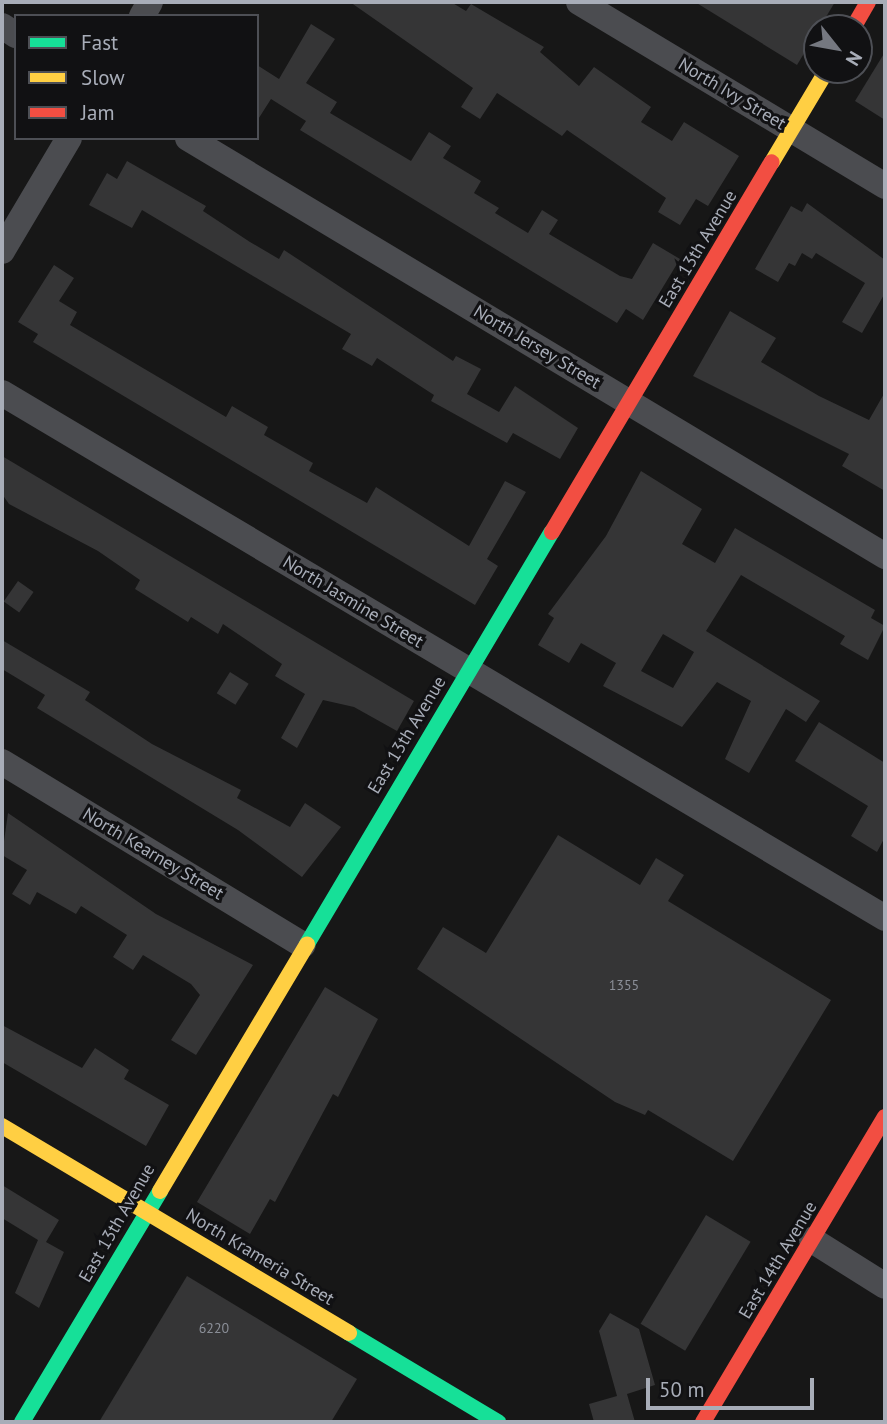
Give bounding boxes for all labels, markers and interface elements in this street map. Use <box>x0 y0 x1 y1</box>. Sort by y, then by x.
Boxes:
legend <box>14 14 259 140</box>
north arrow <box>803 14 873 84</box>
text: Fast <box>81 29 118 56</box>
text: N <box>841 47 868 70</box>
street label: North Ivy Street <box>674 53 790 135</box>
text: Slow <box>81 64 125 91</box>
text: Jam <box>81 99 115 126</box>
street label: East 13th Avenue <box>654 186 742 312</box>
street label: North Jersey Street <box>469 300 605 394</box>
street label: North Jasmine Street <box>279 552 427 652</box>
street label: East 13th Avenue <box>363 672 451 798</box>
street label: North Kearney Street <box>78 803 228 905</box>
house number: 1355 <box>609 977 639 993</box>
street label: East 13th Avenue <box>74 1160 160 1286</box>
street label: East 14th Avenue <box>734 1197 822 1323</box>
street label: North Krameria Street <box>182 1204 338 1310</box>
house number: 6220 <box>199 1320 229 1336</box>
scale bar <box>649 1364 817 1408</box>
text: 50 m <box>659 1376 705 1403</box>

